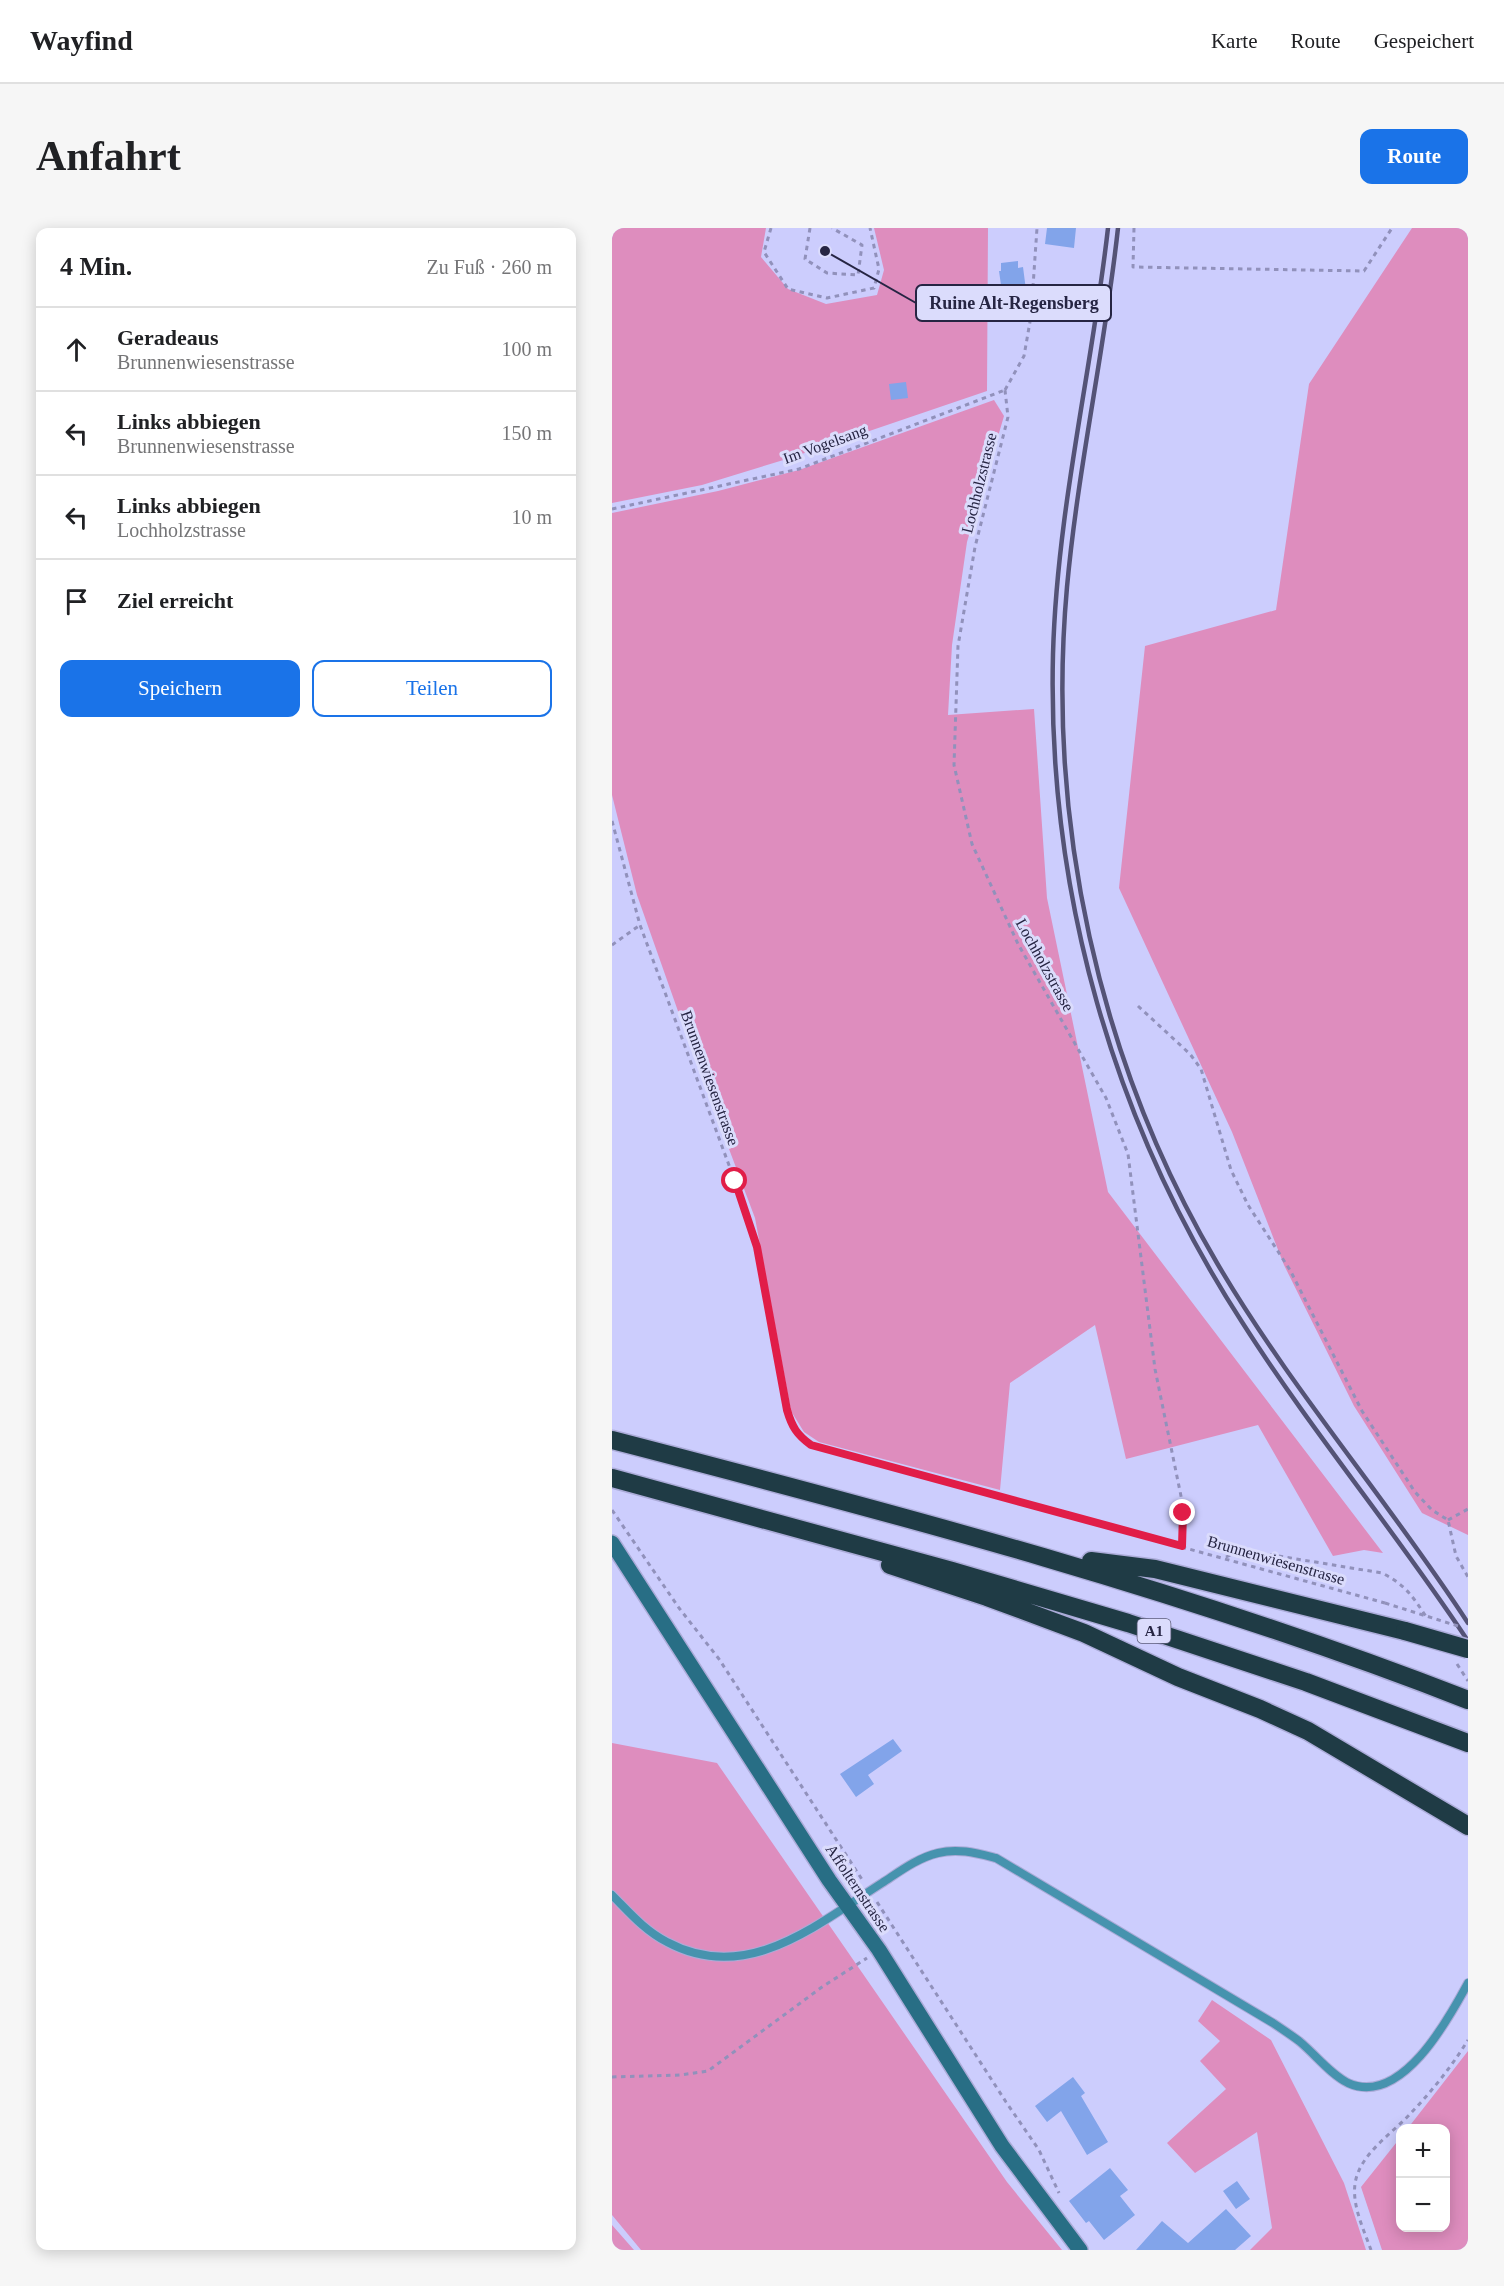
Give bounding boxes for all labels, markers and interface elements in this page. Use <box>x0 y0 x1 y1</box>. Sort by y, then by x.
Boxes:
text: Wayfind <box>30 25 133 56</box>
text: Karte <box>1211 29 1258 53</box>
text: Route <box>1291 29 1341 53</box>
text: Gespeichert <box>1374 29 1474 53</box>
button: Route <box>1360 129 1468 184</box>
text: Anfahrt <box>36 133 181 179</box>
text: 4 Min. <box>60 252 132 281</box>
text: Zu Fuß · 260 m <box>426 256 552 278</box>
callout: Ruine Alt-Regensberg <box>916 285 1111 321</box>
text: Ruine Alt-Regensberg <box>929 293 1099 313</box>
text: Geradeaus <box>117 325 218 350</box>
icon: ahead <box>60 333 93 366</box>
text: 100 m <box>501 338 552 360</box>
text: Brunnenwiesenstrasse <box>117 351 295 373</box>
text: Links abbiegen <box>117 409 261 434</box>
icon: left <box>60 417 93 450</box>
street label: Im Vogelsang <box>781 421 870 468</box>
text: 150 m <box>501 422 552 444</box>
street label: Lochholzstrasse <box>958 431 1000 535</box>
text: Brunnenwiesenstrasse <box>117 435 295 457</box>
text: Links abbiegen <box>117 493 261 518</box>
icon: left <box>60 501 93 534</box>
text: 10 m <box>511 506 552 528</box>
text: Lochholzstrasse <box>117 519 246 541</box>
icon: arrive <box>60 585 93 618</box>
text: Ziel erreicht <box>117 588 233 613</box>
button: Speichern <box>60 660 300 717</box>
button: Teilen <box>312 660 552 717</box>
street label: Lochholzstrasse <box>1013 916 1077 1014</box>
street label: Brunnenwiesenstrasse <box>678 1008 742 1148</box>
route start <box>721 1167 747 1193</box>
route end <box>1169 1499 1195 1525</box>
street label: Brunnenwiesenstrasse <box>1205 1532 1347 1588</box>
road number: A1 <box>1138 1619 1170 1643</box>
street label: Affolternstrasse <box>822 1841 894 1935</box>
map controls <box>1396 2124 1450 2232</box>
button: + <box>1396 2124 1450 2178</box>
button: − <box>1396 2178 1450 2232</box>

